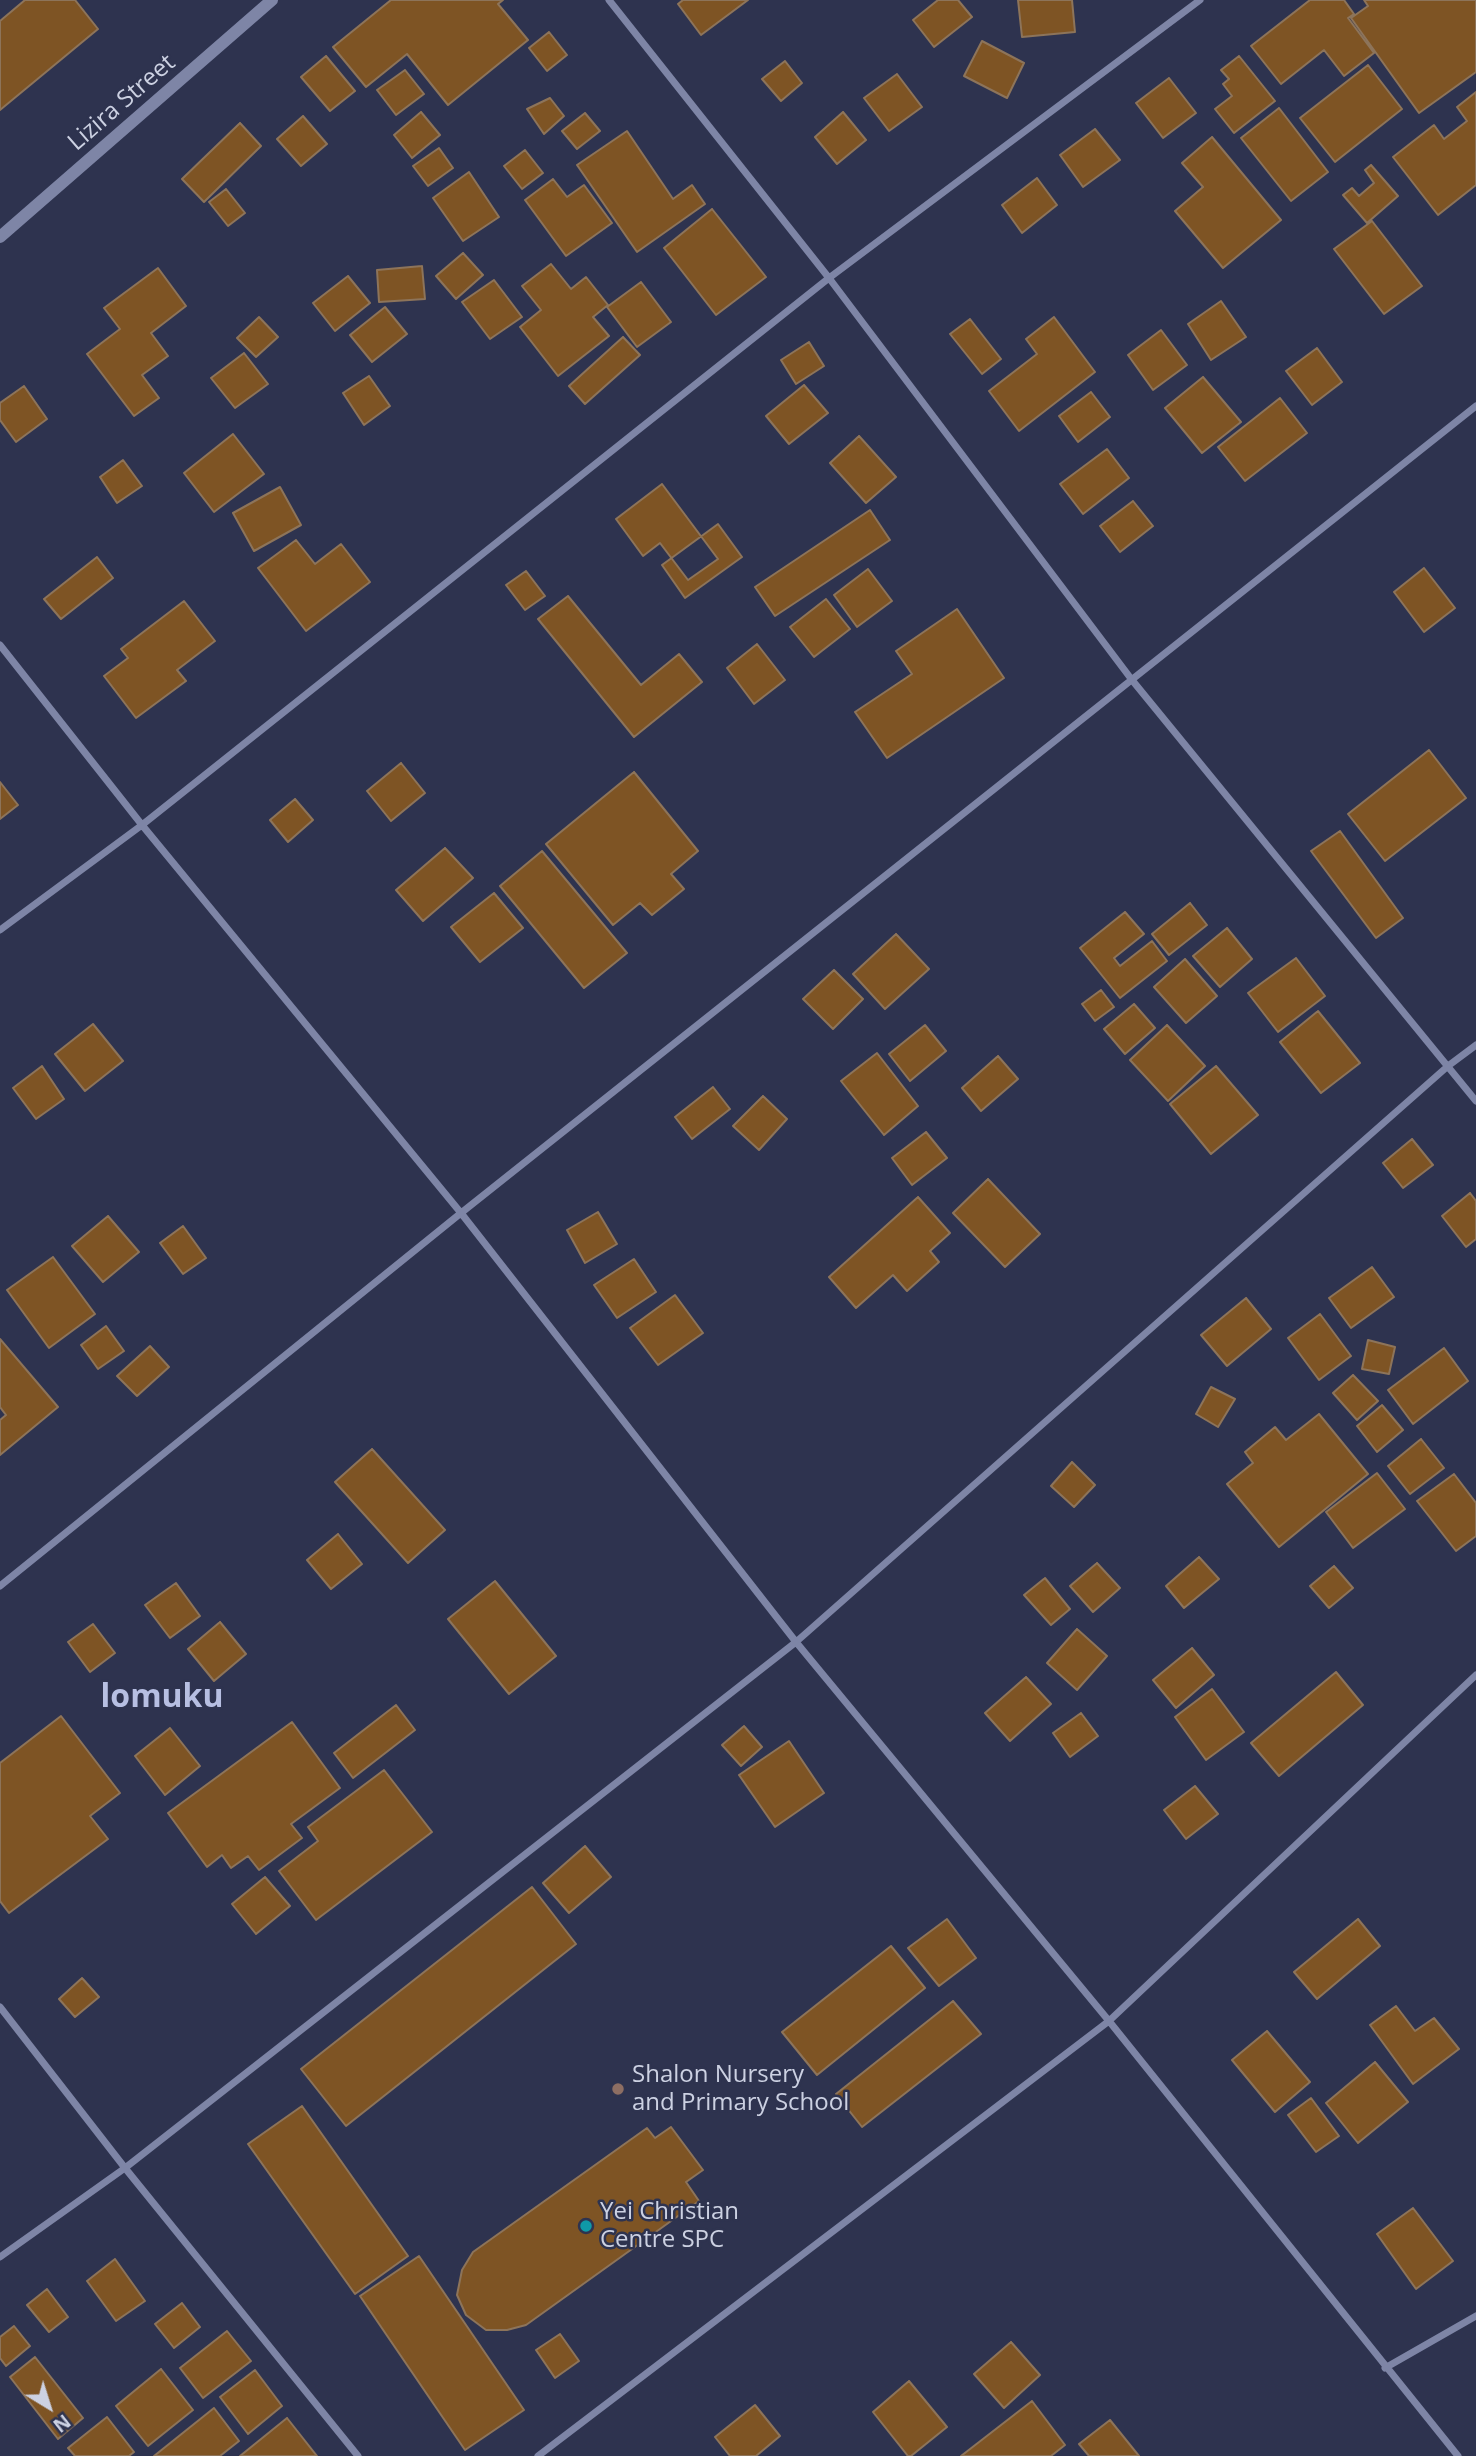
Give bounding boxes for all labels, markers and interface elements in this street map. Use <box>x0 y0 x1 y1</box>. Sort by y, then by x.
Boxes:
street label: Lizira Street <box>63 49 181 157</box>
district label: lomuku <box>101 1679 223 1717</box>
place label: Shalon Nursery and Primary School <box>632 2061 849 2117</box>
marker: Shalon Nursery and Primary School <box>610 2081 626 2097</box>
place label: Yei Christian Centre SPC <box>600 2198 739 2254</box>
marker: Yei Christian Centre SPC <box>578 2218 594 2234</box>
north arrow <box>14 2372 84 2442</box>
text: N <box>48 2409 76 2439</box>

